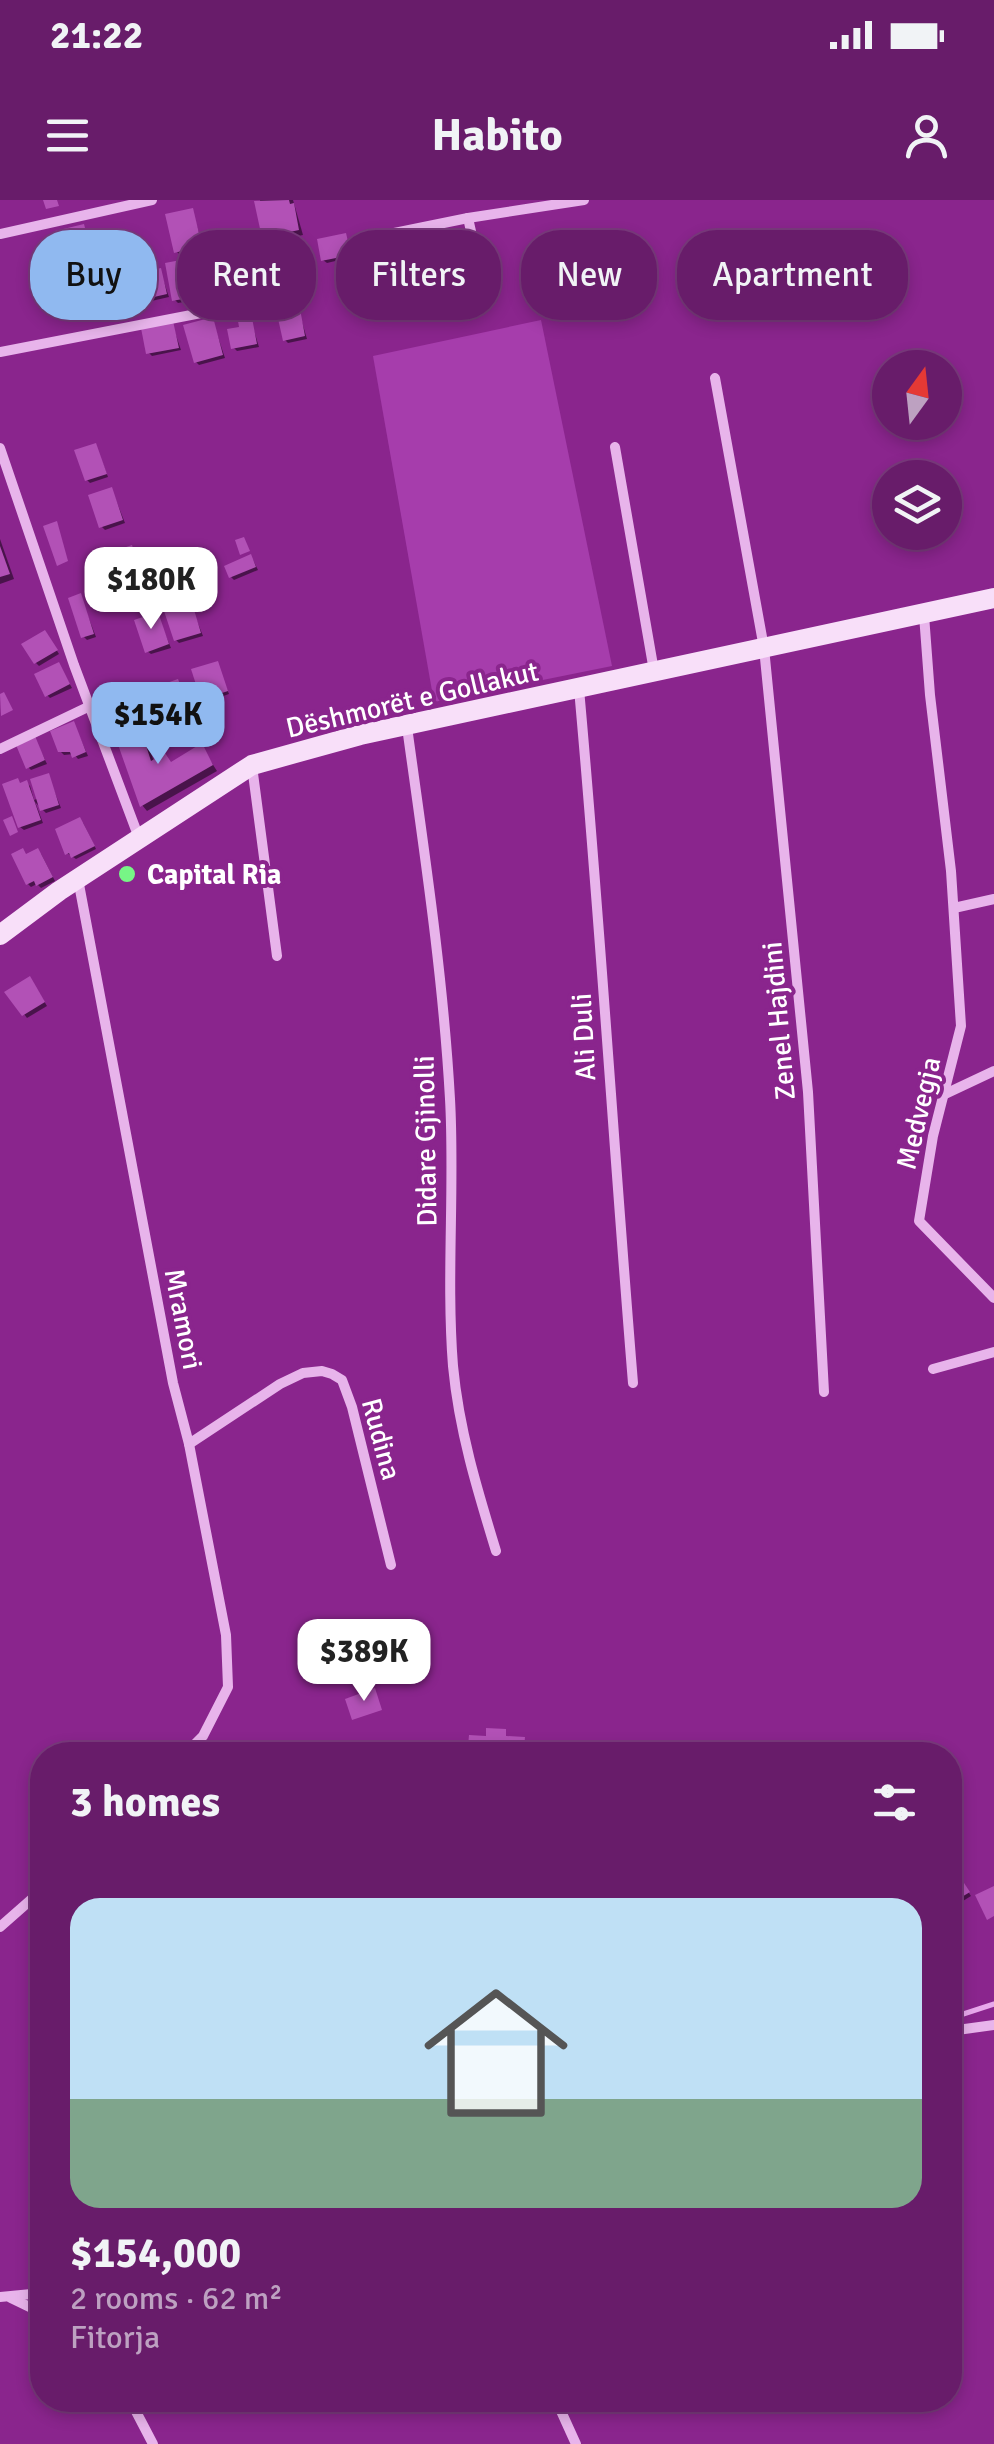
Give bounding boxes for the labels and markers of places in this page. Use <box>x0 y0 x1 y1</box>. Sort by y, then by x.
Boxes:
pin: $180K <box>81 547 221 632</box>
pin: $154K <box>88 682 228 767</box>
place label: Capital Ria <box>147 858 281 892</box>
marker: Capital Ria <box>116 863 138 885</box>
pin: $389K <box>294 1619 434 1704</box>

